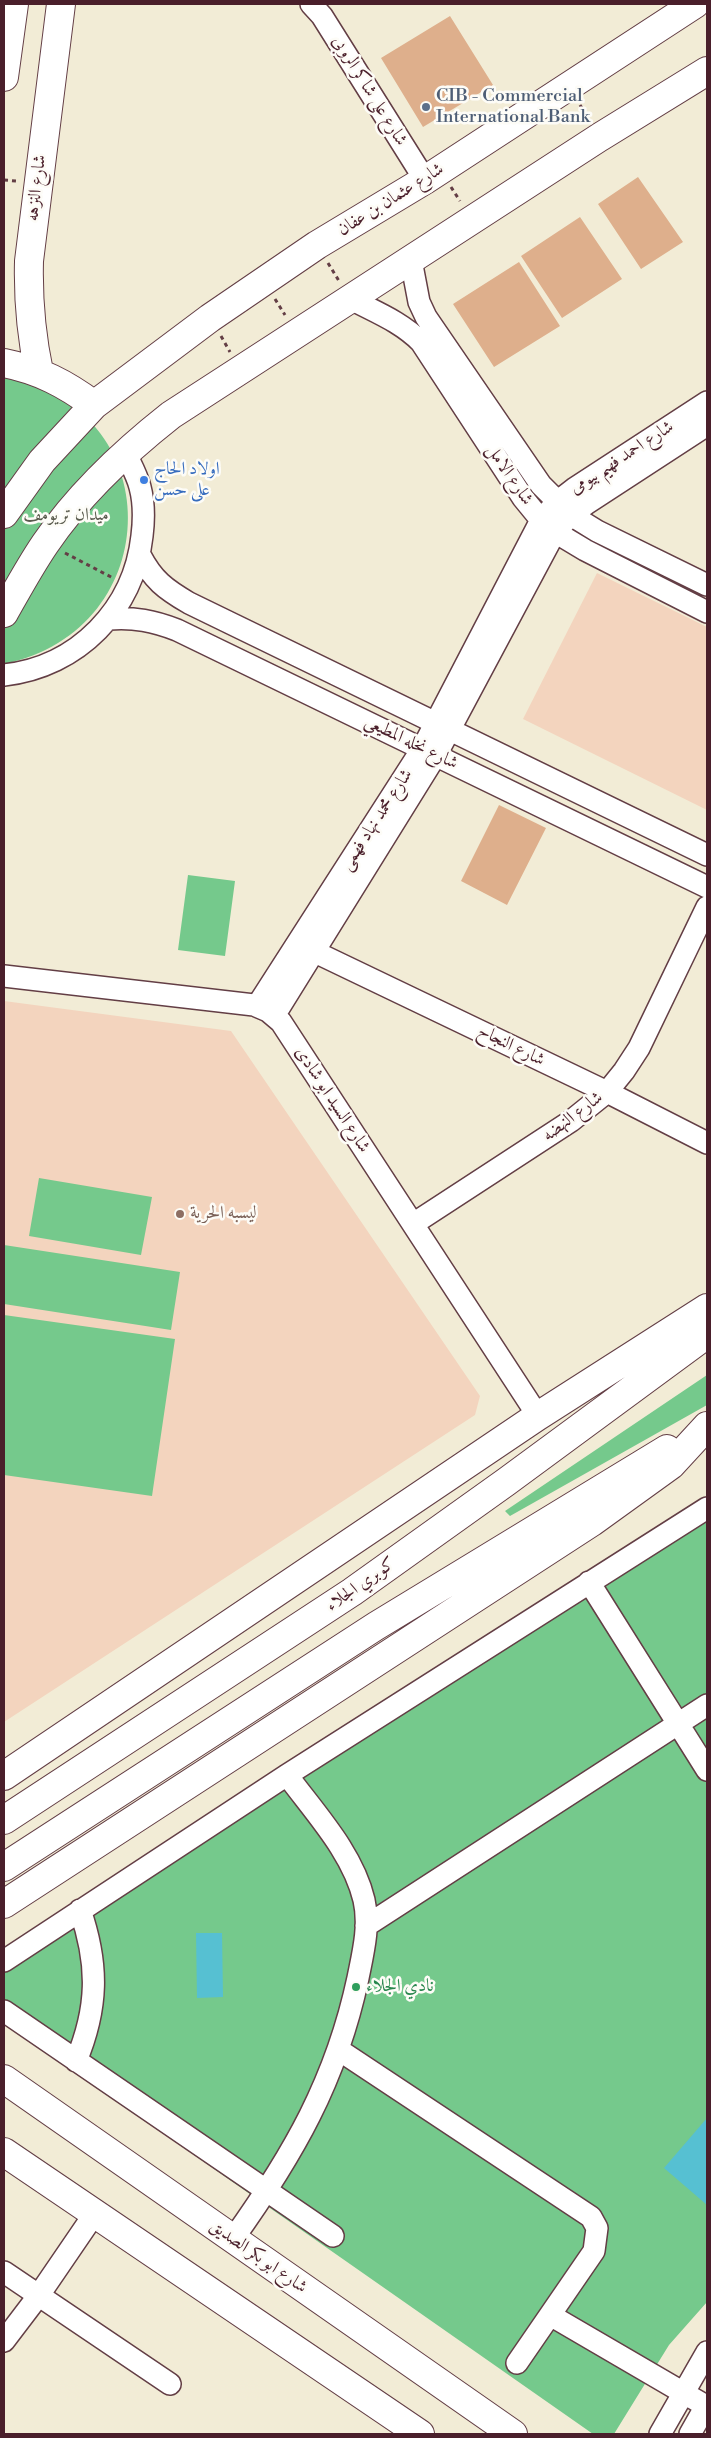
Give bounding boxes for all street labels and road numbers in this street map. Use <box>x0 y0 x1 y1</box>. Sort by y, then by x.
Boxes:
street label: شارع على شاكر الروبى <box>327 32 411 150</box>
street label: شارع النزهه <box>22 154 52 222</box>
street label: شارع عثمان بن عفان <box>334 159 448 241</box>
street label: شارع احمد فهيم بيومى <box>566 416 678 500</box>
street label: شارع الامل <box>481 440 537 510</box>
street label: شارع نخله المطيعي <box>361 711 461 775</box>
street label: شارع محمد نهاد فهمى <box>336 765 418 875</box>
street label: شارع النجاح <box>474 1021 548 1071</box>
street label: شارع السيد ابو شادى <box>290 1043 374 1157</box>
street label: شارع النهضه <box>539 1087 607 1147</box>
street label: كوبري الجلاء <box>322 1553 400 1617</box>
street label: شارع ابو بكر الصديق <box>205 2215 311 2299</box>

